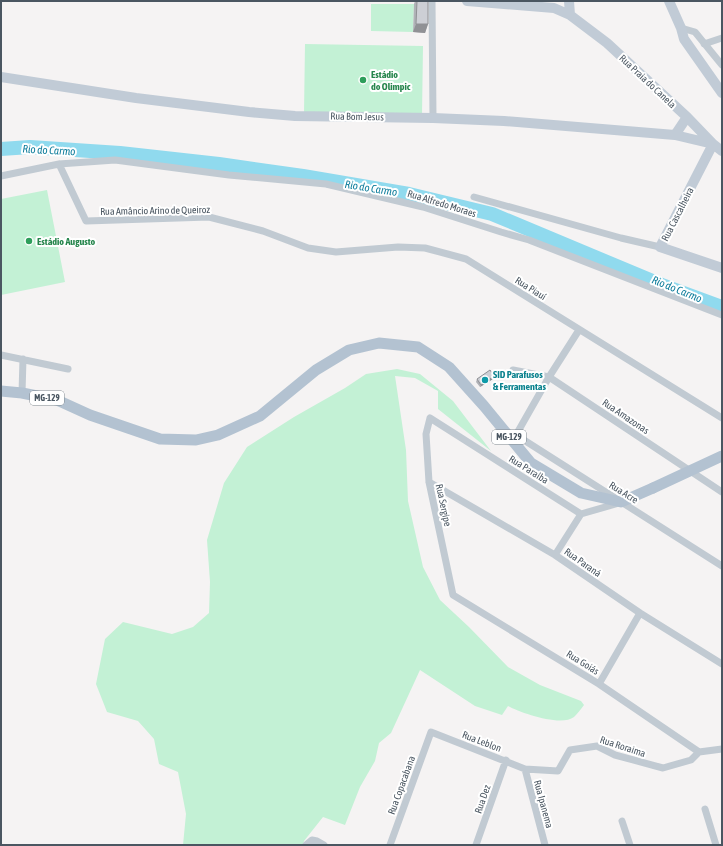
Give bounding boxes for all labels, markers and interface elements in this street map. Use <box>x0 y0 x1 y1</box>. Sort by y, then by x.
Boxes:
street label: Rua Praia do Canela <box>617 52 678 111</box>
place label: Estádio do Olimpic <box>371 69 411 92</box>
marker: Estádio do Olimpic <box>358 75 368 85</box>
street label: Rua Bom Jesus <box>330 111 384 122</box>
water label: Rio do Carmo <box>22 143 76 157</box>
water label: Rio do Carmo <box>344 178 398 198</box>
street label: Rua Cascalheira <box>659 185 696 243</box>
street label: Rua Alfredo Moraes <box>406 188 478 219</box>
street label: Rua Amâncio Arino de Queiroz <box>100 204 210 217</box>
marker: Estádio Augusto <box>24 236 34 246</box>
place label: Estádio Augusto <box>37 236 96 247</box>
water label: Rio do Carmo <box>650 274 704 304</box>
street label: Rua Piauí <box>513 275 549 303</box>
place label: SID Parafusos & Ferramentas <box>493 369 546 392</box>
marker: SID Parafusos & Ferramentas <box>480 375 490 385</box>
road number: MG-129 <box>30 391 64 405</box>
street label: Rua Amazonas <box>600 397 651 436</box>
road number: MG-129 <box>492 430 526 444</box>
street label: Rua Paraíba <box>507 453 551 486</box>
street label: Rua Acre <box>607 479 641 506</box>
street label: Rua Sergipe <box>434 483 453 528</box>
street label: Rua Paraná <box>562 546 603 579</box>
street label: Rua Goiás <box>564 648 601 677</box>
street label: Rua Leblon <box>461 729 503 754</box>
street label: Rua Roraima <box>599 734 647 759</box>
street label: Rua Copacabana <box>386 754 417 816</box>
street label: Rua Ipanema <box>532 779 555 830</box>
street label: Rua Dez <box>472 783 493 815</box>

